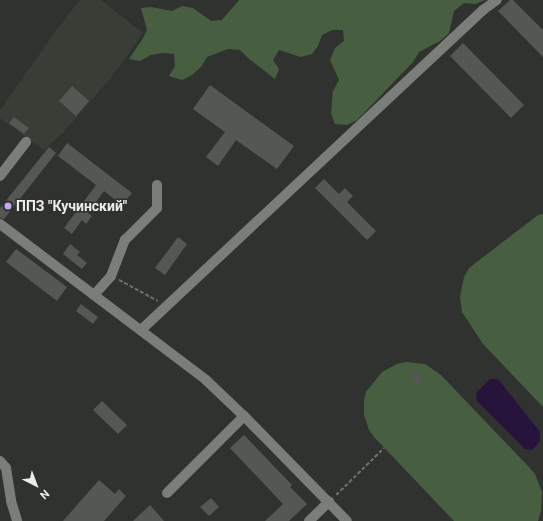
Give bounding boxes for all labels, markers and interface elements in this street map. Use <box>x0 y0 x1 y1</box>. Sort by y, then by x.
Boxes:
place label: ППЗ "Кучинский" <box>16 198 127 214</box>
marker: ППЗ "Кучинский" <box>3 201 13 211</box>
north arrow <box>16 465 56 505</box>
text: N <box>37 487 52 502</box>

